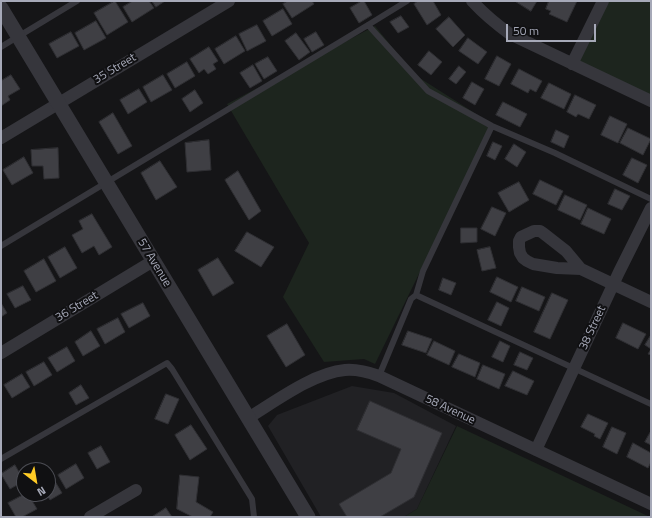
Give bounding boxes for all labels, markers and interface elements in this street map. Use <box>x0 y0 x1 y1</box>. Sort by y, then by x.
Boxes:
scale bar <box>508 16 598 42</box>
text: 50 m <box>513 21 539 40</box>
street label: 35 Street <box>91 51 139 87</box>
street label: 57 Avenue <box>134 236 174 290</box>
street label: 36 Street <box>53 289 101 325</box>
street label: 38 Street <box>577 304 609 352</box>
street label: 58 Avenue <box>423 392 477 428</box>
north arrow <box>16 462 56 502</box>
text: N <box>34 483 49 500</box>

